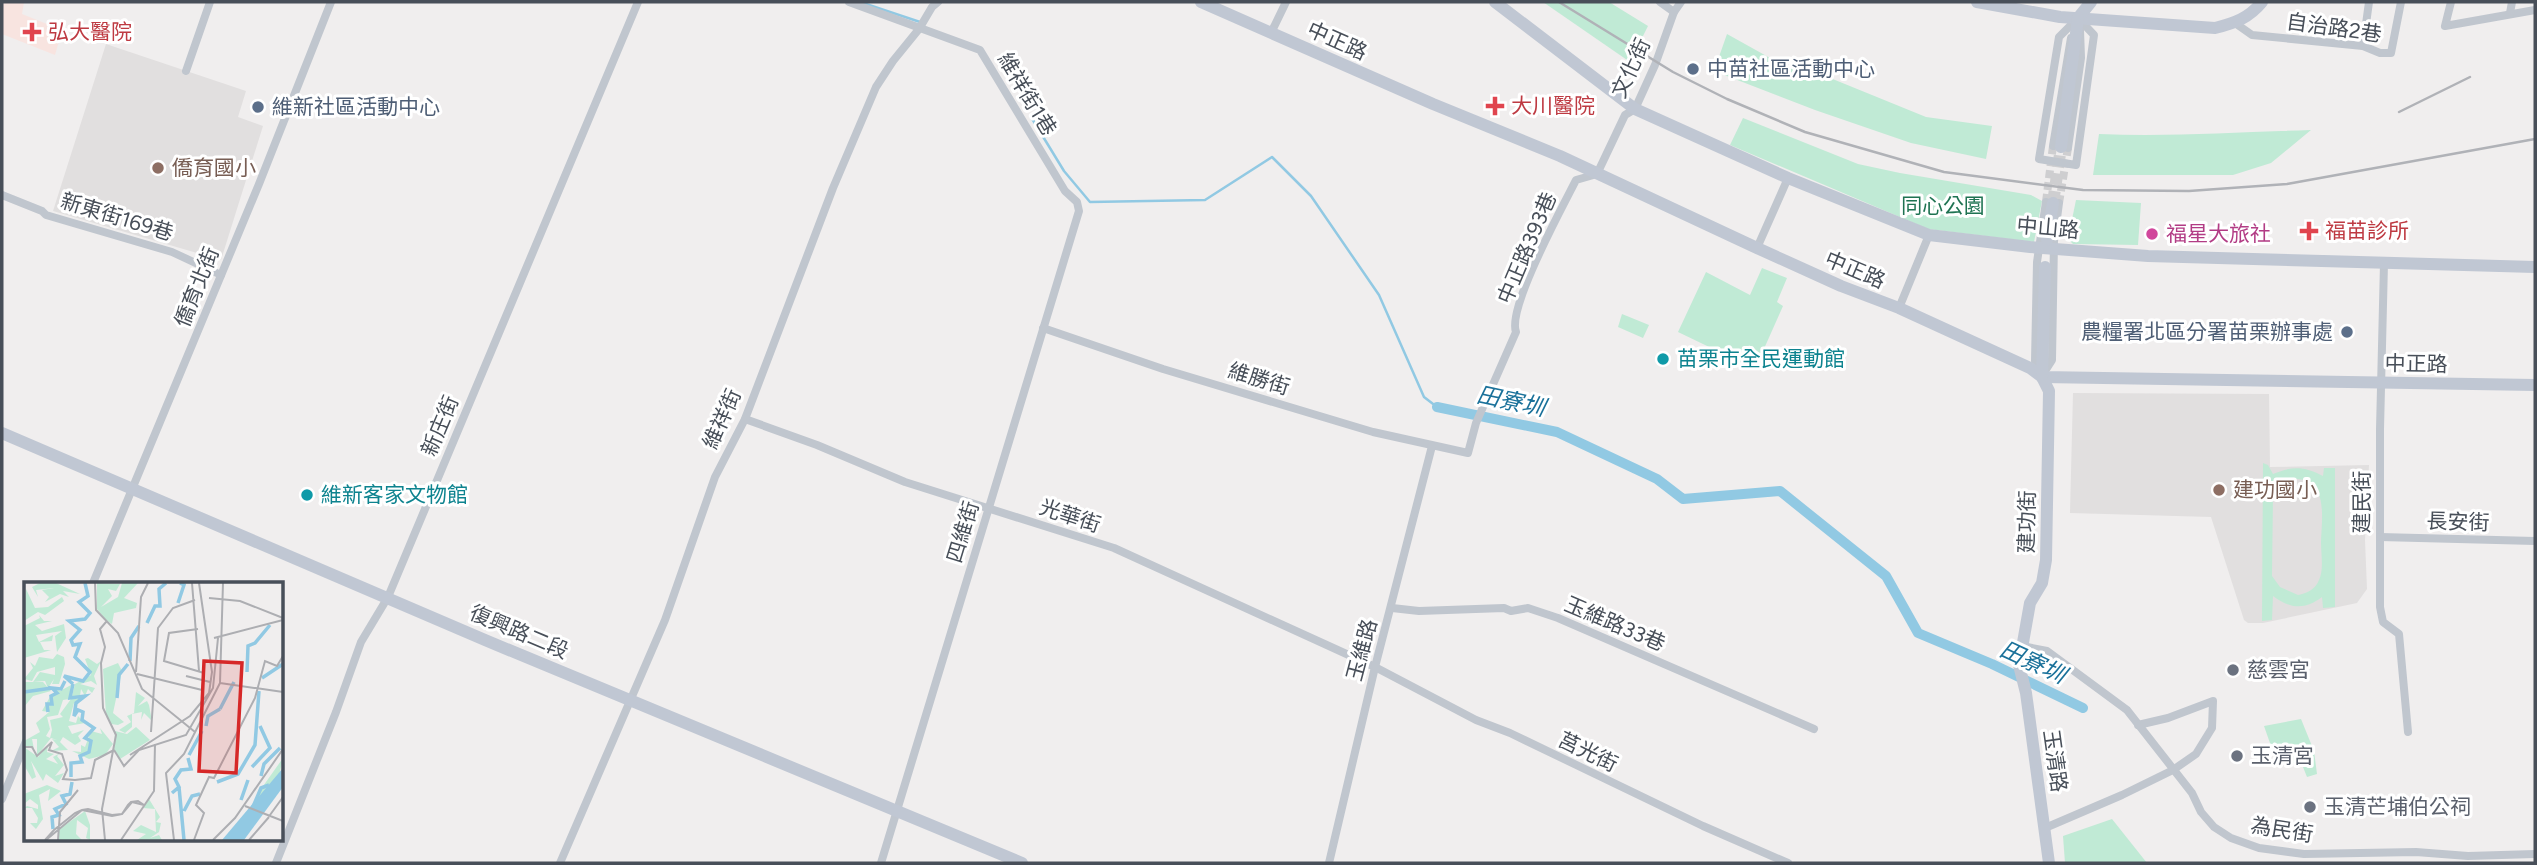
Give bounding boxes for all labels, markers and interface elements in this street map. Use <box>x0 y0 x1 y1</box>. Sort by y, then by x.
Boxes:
street label: 自治路2巷 <box>2285 8 2383 47</box>
street label: 中正路 <box>1303 16 1371 65</box>
place label: 弘大醫院 <box>48 19 132 44</box>
marker: 弘大醫院 <box>22 22 42 42</box>
street label: 文化街 <box>1606 34 1655 102</box>
street label: 維祥街1巷 <box>993 48 1062 140</box>
place label: 中苗社區活動中心 <box>1707 56 1875 81</box>
marker: 中苗社區活動中心 <box>1685 61 1701 77</box>
place label: 大川醫院 <box>1511 93 1595 118</box>
place label: 維新社區活動中心 <box>272 94 440 119</box>
marker: 大川醫院 <box>1485 96 1505 116</box>
marker: 維新社區活動中心 <box>250 99 266 115</box>
place label: 僑育國小 <box>172 155 256 180</box>
marker: 僑育國小 <box>150 160 166 176</box>
street label: 新東街169巷 <box>58 188 176 245</box>
street label: 中正路393巷 <box>1492 188 1561 307</box>
park label: 同心公園 <box>1901 193 1985 218</box>
street label: 中山路 <box>2016 212 2081 243</box>
place label: 福苗診所 <box>2325 218 2409 243</box>
place label: 福星大旅社 <box>2166 221 2271 246</box>
marker: 福苗診所 <box>2299 221 2319 241</box>
marker: 福星大旅社 <box>2144 226 2160 242</box>
street label: 僑育北街 <box>169 243 224 330</box>
street label: 中正路 <box>1821 246 1889 293</box>
place label: 農糧署北區分署苗栗辦事處 <box>2081 319 2333 344</box>
marker: 農糧署北區分署苗栗辦事處 <box>2339 324 2355 340</box>
place label: 苗栗市全民運動館 <box>1677 346 1845 371</box>
street label: 中正路 <box>2384 350 2448 377</box>
marker: 苗栗市全民運動館 <box>1655 351 1671 367</box>
street label: 維勝街 <box>1225 357 1293 400</box>
water label: 田寮圳 <box>1474 380 1551 422</box>
street label: 維祥街 <box>697 385 746 453</box>
street label: 新庄街 <box>416 392 463 460</box>
street label: 建民街 <box>2349 471 2374 534</box>
place label: 建功國小 <box>2233 477 2317 502</box>
place label: 維新客家文物館 <box>321 482 468 507</box>
marker: 建功國小 <box>2211 482 2227 498</box>
marker: 維新客家文物館 <box>299 487 315 503</box>
street label: 建功街 <box>2013 490 2040 554</box>
street label: 光華街 <box>1036 494 1104 537</box>
street label: 四維街 <box>941 498 984 566</box>
street label: 長安街 <box>2426 508 2490 535</box>
inset map <box>24 582 284 840</box>
street label: 玉維路33巷 <box>1561 591 1669 656</box>
street label: 復興路二段 <box>466 600 572 664</box>
street label: 玉維路 <box>1341 616 1382 684</box>
water label: 田寮圳 <box>1996 635 2073 691</box>
place label: 慈雲宮 <box>2247 657 2310 682</box>
marker: 慈雲宮 <box>2225 662 2241 678</box>
street label: 莒光街 <box>1554 727 1622 777</box>
street label: 玉清路 <box>2039 728 2072 794</box>
place label: 玉清宮 <box>2251 743 2314 768</box>
marker: 玉清宮 <box>2229 748 2245 764</box>
place label: 玉清芒埔伯公祠 <box>2324 794 2471 819</box>
marker: 玉清芒埔伯公祠 <box>2302 799 2318 815</box>
street label: 為民街 <box>2249 812 2315 847</box>

